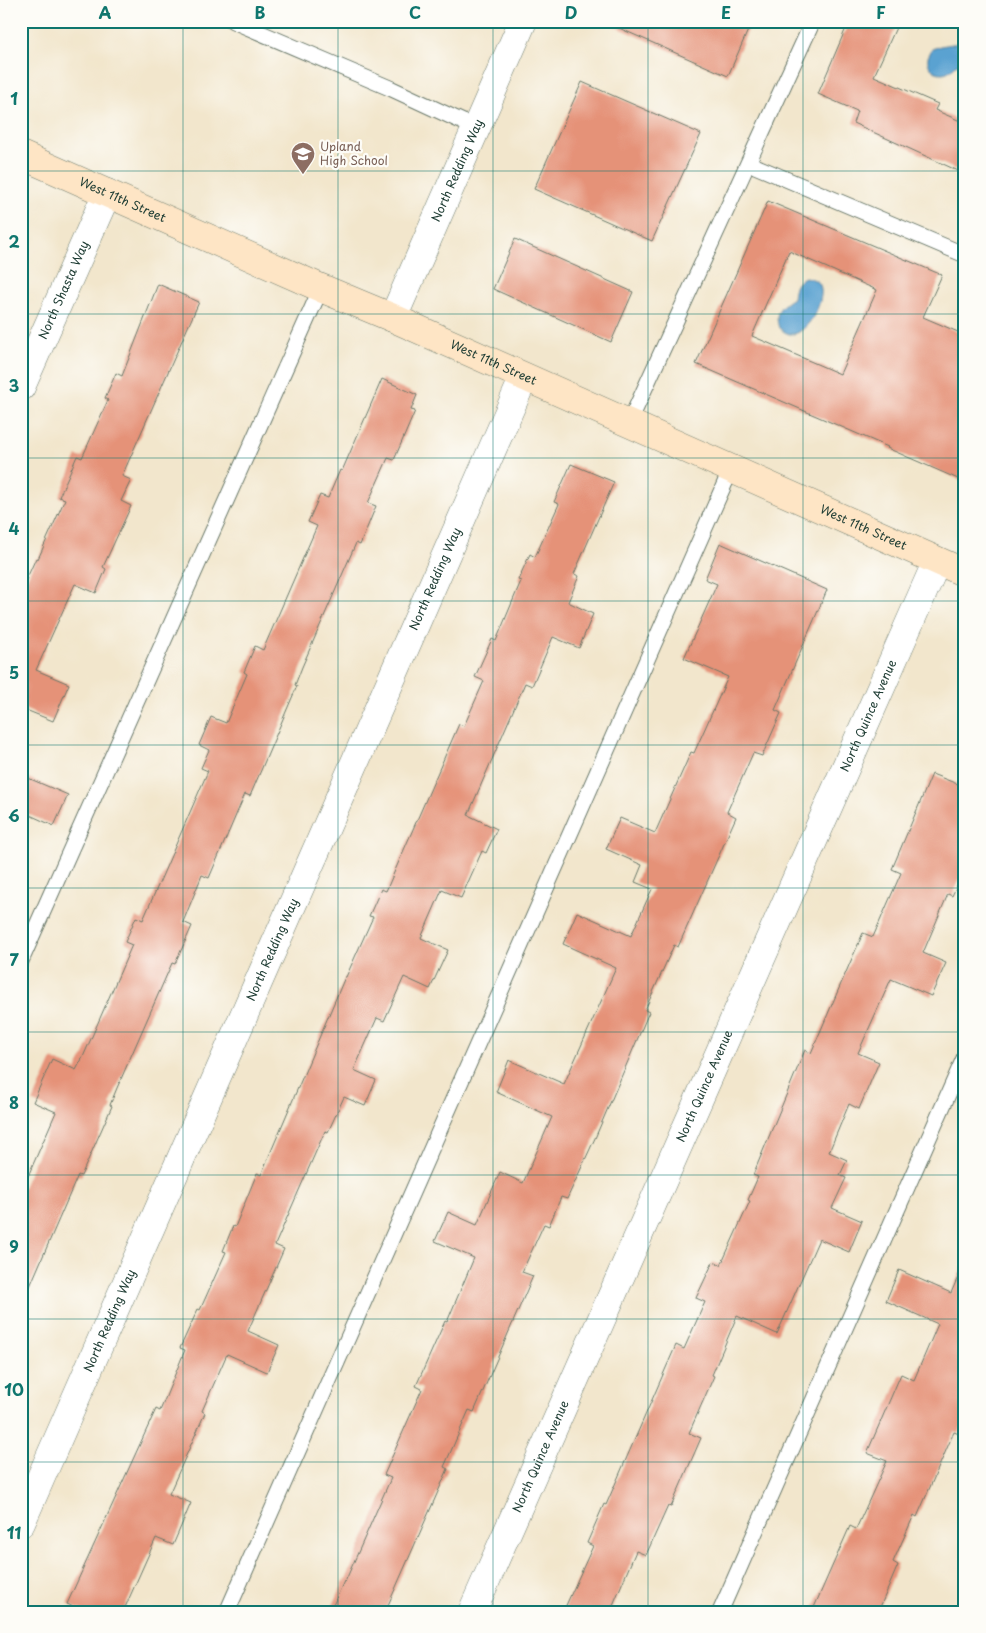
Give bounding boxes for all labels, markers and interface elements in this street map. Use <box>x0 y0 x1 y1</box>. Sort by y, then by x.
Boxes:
text: A <box>99 0 112 24</box>
text: B <box>255 0 266 24</box>
text: C <box>409 0 421 24</box>
text: D <box>565 0 577 24</box>
text: E <box>721 0 731 24</box>
text: F <box>876 0 886 24</box>
text: 1 <box>10 86 18 110</box>
street label: North Redding Way <box>426 116 487 224</box>
place label: Upland High School <box>320 137 388 169</box>
school or university icon: Upland High School <box>290 141 316 175</box>
street label: West 11th Street <box>77 172 169 226</box>
text: 2 <box>8 229 20 253</box>
street label: North Shasta Way <box>33 237 93 342</box>
street label: West 11th Street <box>448 335 540 389</box>
text: 3 <box>9 373 19 397</box>
street label: West 11th Street <box>817 500 910 554</box>
text: 4 <box>9 516 20 540</box>
street label: North Redding Way <box>404 524 465 633</box>
street label: North Quince Avenue <box>835 656 900 774</box>
text: 5 <box>9 660 19 684</box>
text: 6 <box>8 803 20 827</box>
street label: North Redding Way <box>241 895 302 1004</box>
text: 7 <box>9 947 19 971</box>
street label: North Quince Avenue <box>671 1026 737 1145</box>
text: 8 <box>9 1090 19 1114</box>
text: 9 <box>9 1234 19 1258</box>
street label: North Redding Way <box>78 1266 139 1374</box>
text: 10 <box>4 1377 24 1401</box>
street label: North Quince Avenue <box>507 1397 573 1515</box>
text: 11 <box>7 1520 21 1544</box>

